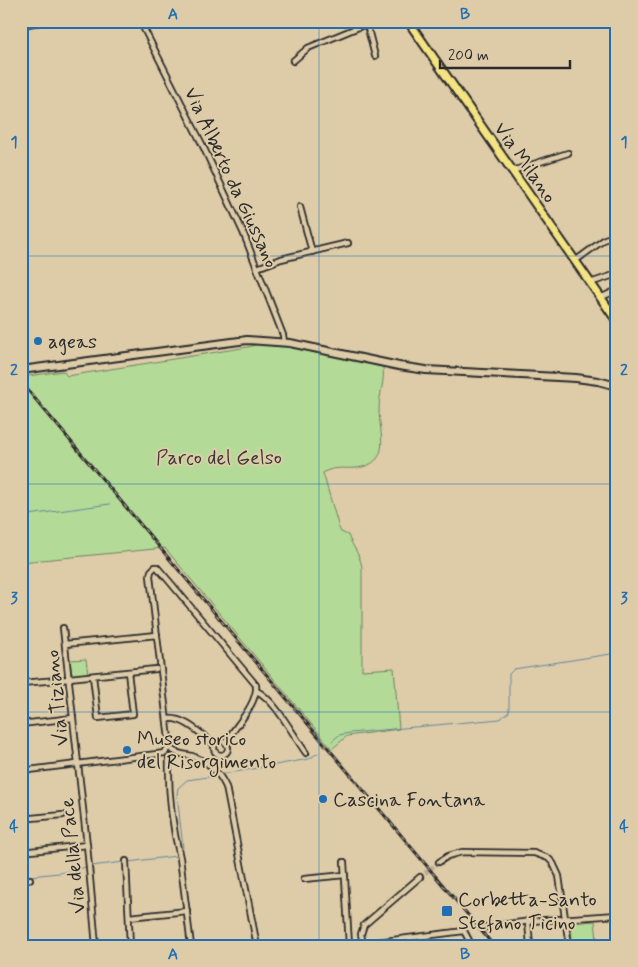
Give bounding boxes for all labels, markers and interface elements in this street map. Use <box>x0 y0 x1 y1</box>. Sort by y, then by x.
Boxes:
text: A <box>168 4 178 25</box>
text: B <box>460 4 470 25</box>
scale bar <box>440 38 570 70</box>
text: 200 m <box>448 46 489 66</box>
street label: Via Alberto da Giussano <box>177 83 284 272</box>
street label: Via Milano <box>487 117 563 209</box>
text: 1 <box>10 132 18 153</box>
text: 1 <box>620 132 628 153</box>
place label: ageas <box>48 329 97 356</box>
marker: ageas <box>32 335 44 347</box>
text: 2 <box>10 360 18 381</box>
text: 2 <box>620 360 628 381</box>
park label: Parco del Gelso <box>156 445 282 472</box>
text: 3 <box>10 588 18 609</box>
text: 3 <box>620 588 628 609</box>
street label: Via Tiziano <box>39 648 76 747</box>
place label: Museo storico del Risorgimento <box>137 726 276 777</box>
marker: Museo storico del Risorgimento <box>121 744 133 756</box>
place label: Cascina Fontana <box>333 787 486 814</box>
marker: Cascina Fontana <box>317 793 329 805</box>
street label: Via della Pace <box>54 797 93 915</box>
text: 4 <box>9 816 19 837</box>
text: 4 <box>619 816 629 837</box>
place label: Corbetta-Santo Stefano Ticino <box>458 887 597 937</box>
marker: Corbetta-Santo Stefano Ticino <box>440 904 454 918</box>
text: A <box>168 944 178 965</box>
text: B <box>460 944 470 965</box>

